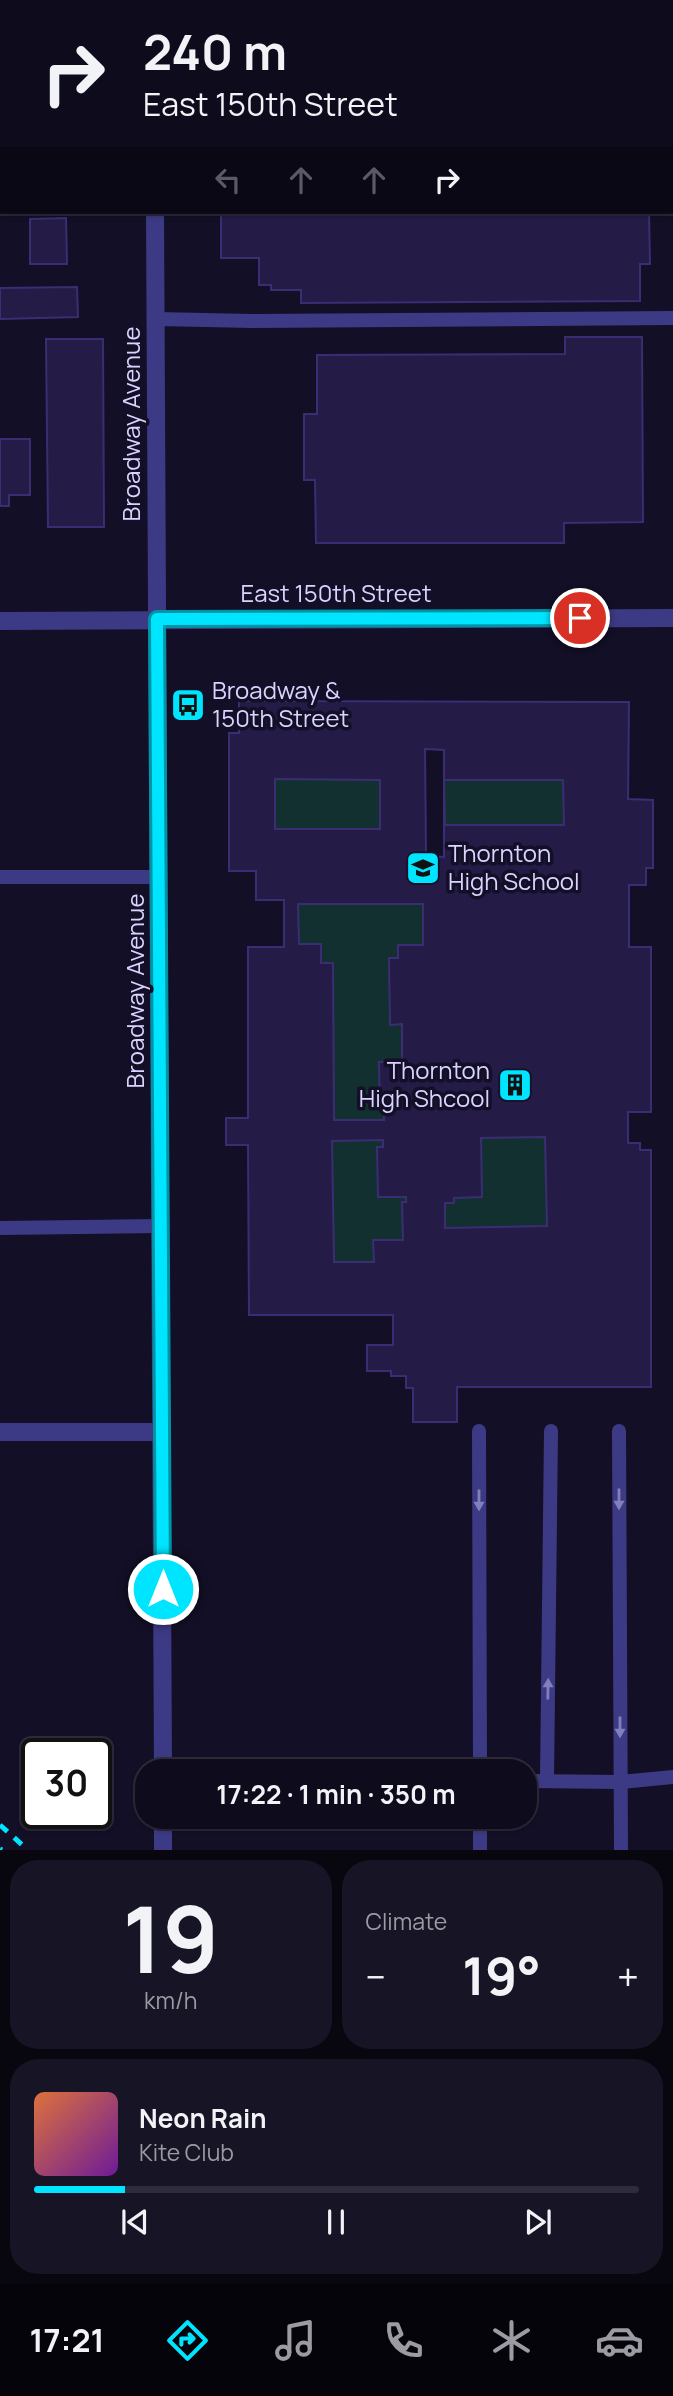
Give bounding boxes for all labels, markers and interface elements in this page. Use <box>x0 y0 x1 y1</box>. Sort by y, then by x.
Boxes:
text: 240 m <box>143 18 287 85</box>
icon: right <box>28 28 119 119</box>
text: East 150th Street <box>143 82 398 126</box>
icon: left <box>209 161 247 199</box>
icon: ahead <box>282 161 320 199</box>
icon: ahead <box>355 161 393 199</box>
icon: right <box>428 161 466 199</box>
street label: Broadway Avenue <box>114 327 147 521</box>
street label: East 150th Street <box>240 576 432 609</box>
pin <box>550 588 610 648</box>
icon: arrive <box>561 599 599 637</box>
place label: Broadway & 150th Street <box>212 673 349 734</box>
bus stop icon: Broadway & 150th Street <box>169 686 207 724</box>
place label: Thornton High School <box>448 836 580 897</box>
school or university icon: Thornton High School <box>404 849 442 887</box>
street label: Broadway Avenue <box>118 894 151 1088</box>
place label: Thornton High Shcool <box>359 1053 490 1114</box>
building icon: Thornton High Shcool <box>496 1066 534 1104</box>
one-way arrow <box>613 1488 625 1510</box>
one-way arrow <box>473 1489 485 1511</box>
position arrow <box>126 1552 200 1626</box>
one-way arrow <box>542 1677 554 1699</box>
one-way arrow <box>614 1716 626 1738</box>
speed limit sign: 30 <box>21 1738 112 1829</box>
text: 17:22 · 1 min · 350 m <box>216 1776 456 1812</box>
text: 19 <box>123 1876 219 2000</box>
text: Climate <box>366 1905 447 1937</box>
text: 19° <box>462 1940 541 2011</box>
text: − <box>366 1950 386 2002</box>
text: + <box>617 1950 639 2002</box>
text: km/h <box>144 1984 198 2016</box>
text: Neon Rain <box>139 2100 267 2136</box>
text: Kite Club <box>139 2136 234 2168</box>
icon: previous <box>116 2203 154 2241</box>
icon: pause <box>317 2203 355 2241</box>
icon: next <box>519 2203 557 2241</box>
icon: directions <box>163 2316 212 2365</box>
icon: music <box>271 2316 320 2365</box>
icon: phone <box>379 2316 428 2365</box>
icon: climate <box>487 2316 536 2365</box>
icon: car <box>595 2316 644 2365</box>
text: 17:21 <box>29 2318 105 2362</box>

